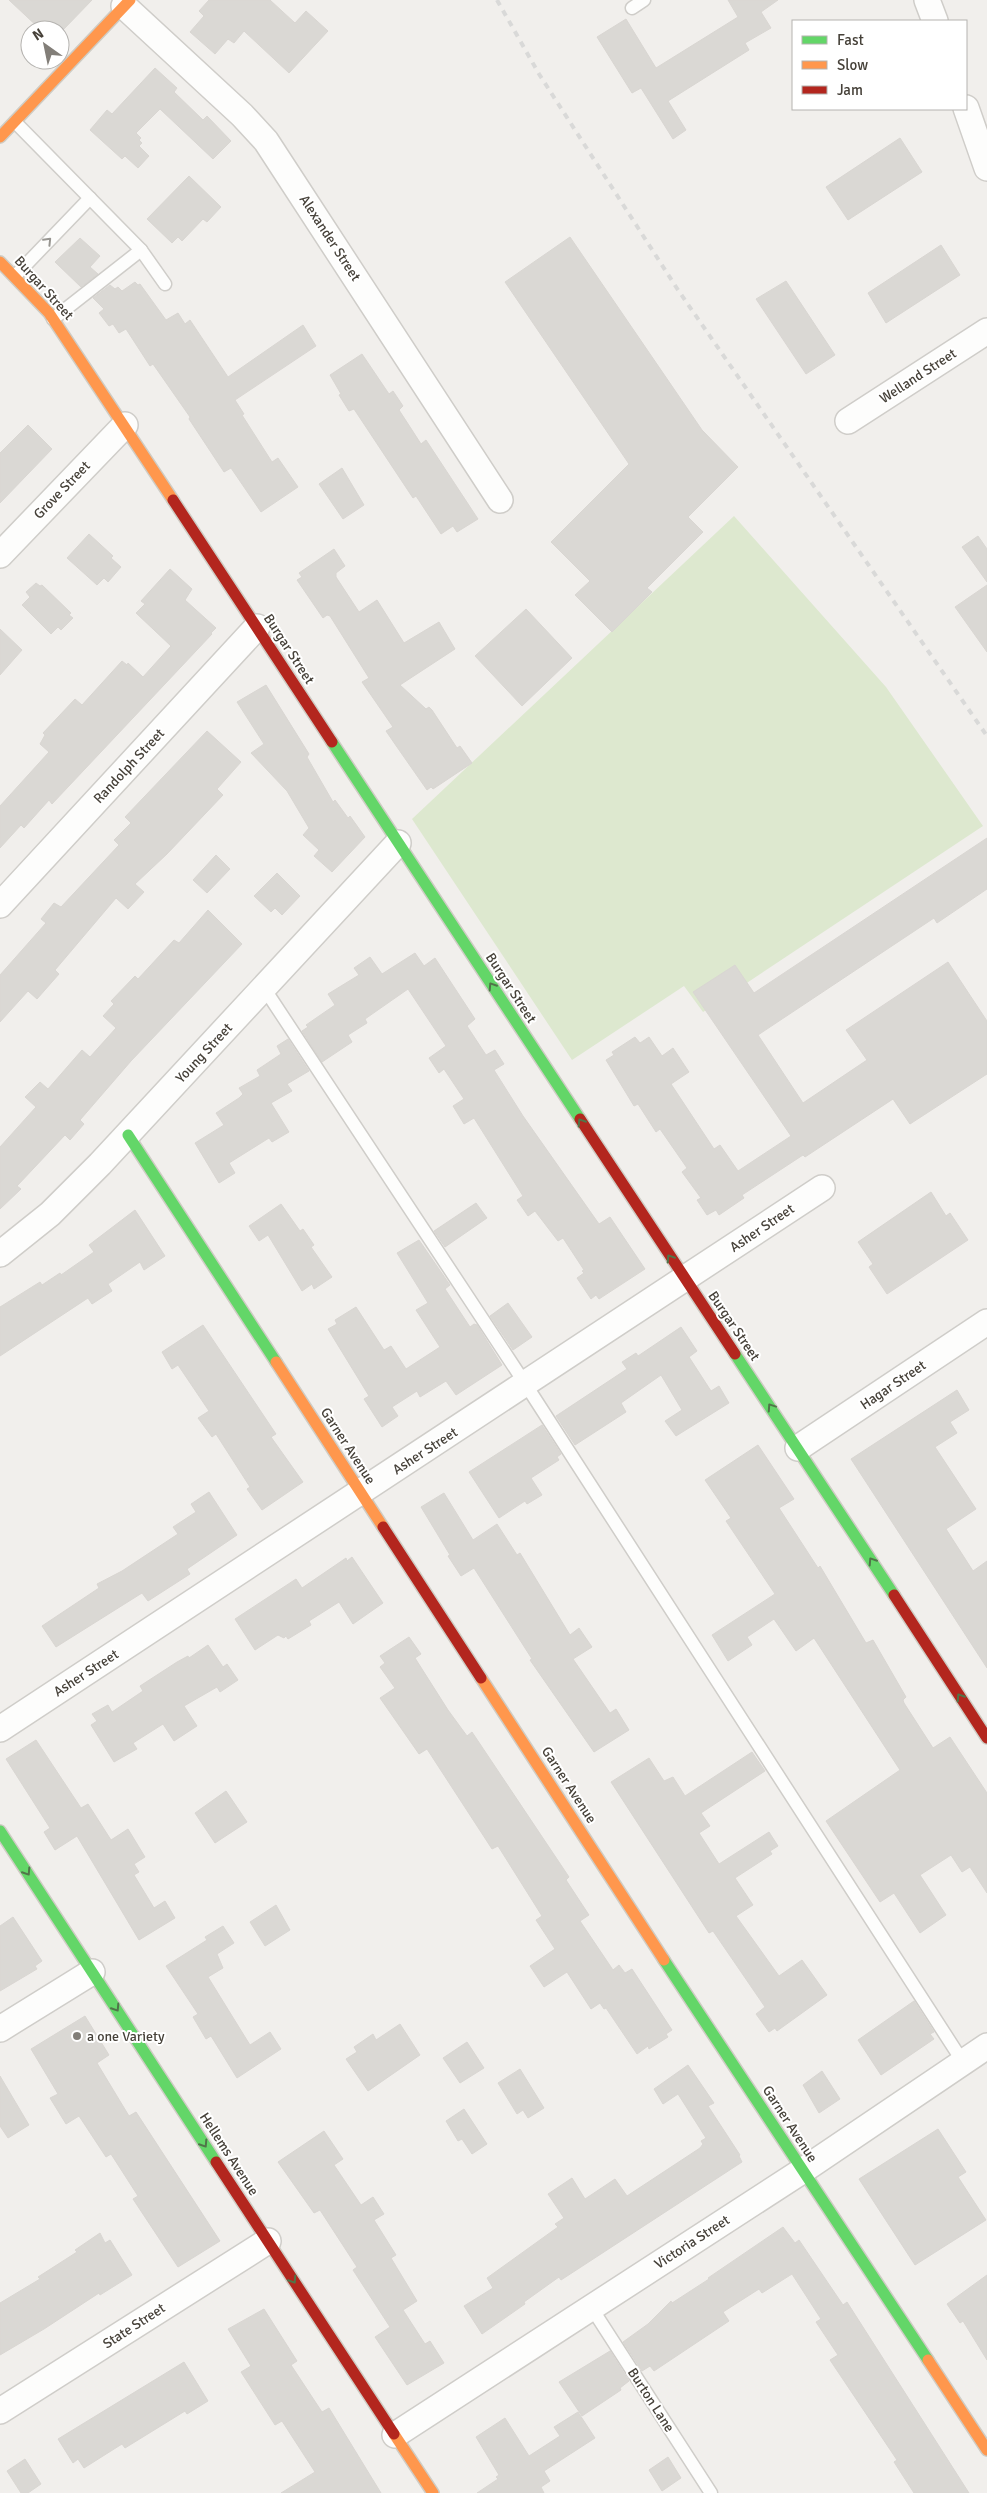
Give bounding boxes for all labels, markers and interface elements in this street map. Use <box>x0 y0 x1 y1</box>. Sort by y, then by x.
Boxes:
north arrow <box>20 20 70 70</box>
legend <box>792 20 967 110</box>
text: N <box>29 25 47 44</box>
text: Fast <box>837 31 864 49</box>
text: Slow <box>837 56 868 74</box>
text: Jam <box>837 81 863 99</box>
street label: Alexander Street <box>296 192 364 284</box>
one-way arrow <box>43 238 52 247</box>
street label: Burgar Street <box>11 252 77 324</box>
street label: Welland Street <box>876 345 960 407</box>
street label: Grove Street <box>30 457 94 522</box>
street label: Burgar Street <box>260 611 318 687</box>
street label: Randolph Street <box>90 725 168 807</box>
street label: Burgar Street <box>482 950 540 1026</box>
one-way arrow <box>489 982 498 992</box>
street label: Young Street <box>172 1019 236 1087</box>
one-way arrow <box>578 1118 588 1127</box>
street label: Asher Street <box>727 1200 798 1256</box>
one-way arrow <box>667 1254 677 1263</box>
street label: Burgar Street <box>704 1288 764 1364</box>
street label: Hagar Street <box>857 1357 929 1413</box>
one-way arrow <box>768 1403 777 1413</box>
street label: Garner Avenue <box>317 1405 379 1487</box>
street label: Asher Street <box>389 1424 461 1478</box>
one-way arrow <box>869 1558 878 1567</box>
street label: Asher Street <box>50 1646 122 1700</box>
one-way arrow <box>957 1694 967 1703</box>
street label: Garner Avenue <box>538 1744 600 1826</box>
one-way arrow <box>20 1866 30 1875</box>
one-way arrow <box>109 2002 119 2011</box>
place label: a one Variety <box>87 2028 165 2045</box>
marker: a one Variety <box>71 2030 83 2042</box>
street label: Garner Avenue <box>759 2083 821 2165</box>
street label: Hellems Avenue <box>196 2109 262 2199</box>
one-way arrow <box>198 2138 208 2147</box>
street label: Victoria Street <box>651 2211 733 2273</box>
one-way arrow <box>287 2274 297 2283</box>
street label: State Street <box>100 2299 168 2352</box>
street label: Burton Lane <box>624 2365 678 2435</box>

